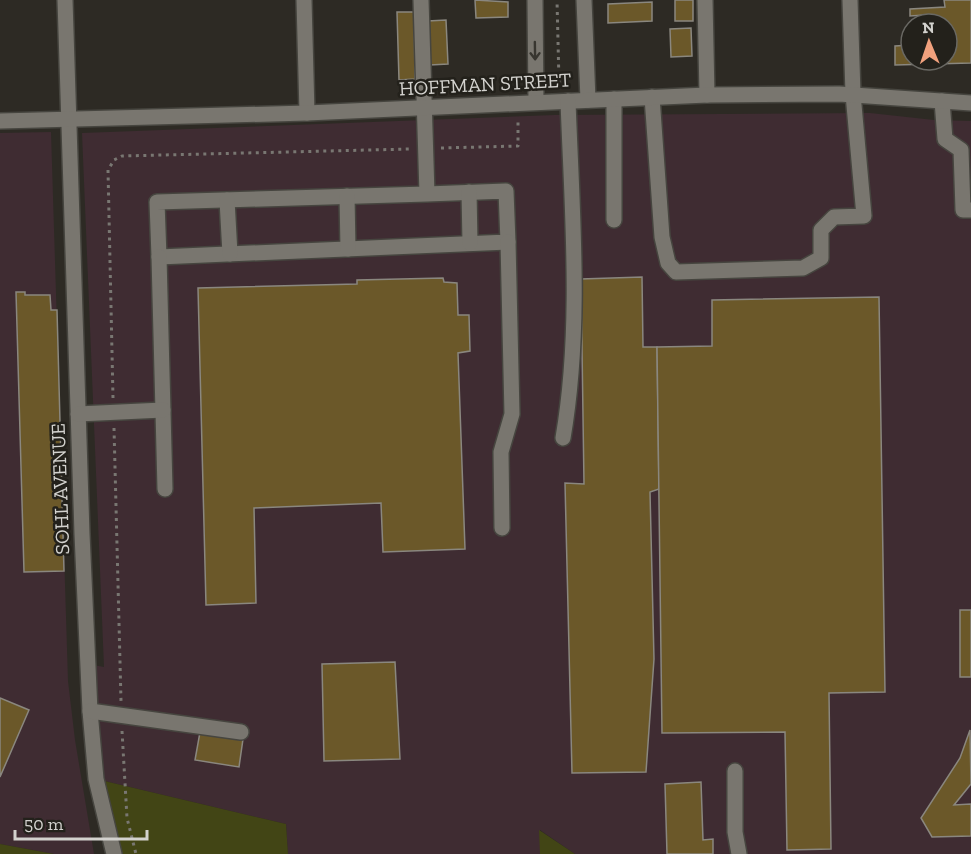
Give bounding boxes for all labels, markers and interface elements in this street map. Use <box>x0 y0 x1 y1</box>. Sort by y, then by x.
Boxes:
north arrow <box>899 12 959 72</box>
text: N <box>922 18 935 37</box>
one-way arrow <box>530 41 541 61</box>
street label: HOFFMAN STREET <box>398 67 572 101</box>
street label: SOHL AVENUE <box>46 423 74 555</box>
scale bar <box>15 803 147 841</box>
text: 50 m <box>24 813 64 835</box>

